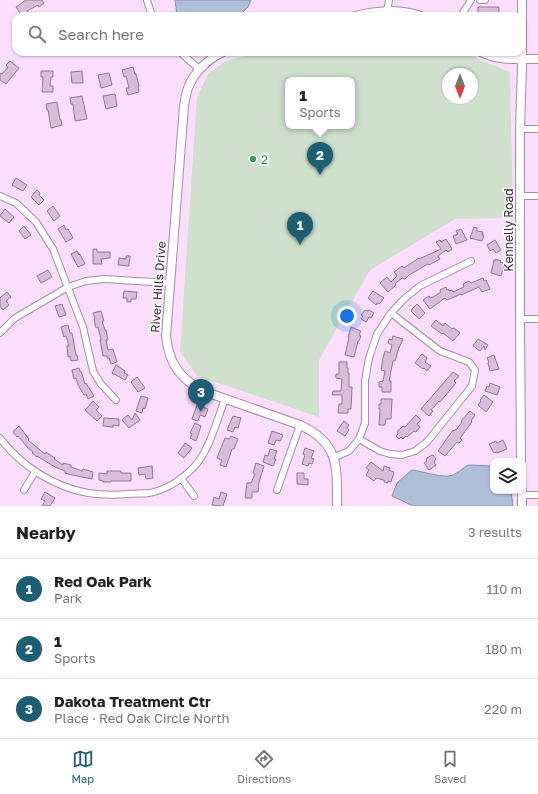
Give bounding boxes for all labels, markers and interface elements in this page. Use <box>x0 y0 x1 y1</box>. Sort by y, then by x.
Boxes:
search box <box>12 12 526 56</box>
icon: search <box>26 23 48 45</box>
text: Search here <box>58 25 144 43</box>
north arrow <box>442 68 478 104</box>
popup <box>285 77 355 129</box>
text: 1 <box>299 86 307 104</box>
text: Sports <box>299 104 341 120</box>
pin: 2 <box>307 142 333 175</box>
place label: 2 <box>261 152 268 167</box>
marker: 2 <box>248 154 258 164</box>
street label: Kennelly Road <box>501 188 516 272</box>
pin: 1 <box>287 212 313 245</box>
street label: River Hills Drive <box>147 241 169 333</box>
your location <box>337 306 357 326</box>
pin: 3 <box>188 379 214 412</box>
map controls <box>490 458 526 494</box>
button: layers <box>490 458 526 494</box>
text: Nearby <box>16 522 76 543</box>
text: 3 results <box>468 524 522 540</box>
text: Red Oak Park <box>54 572 152 590</box>
text: 1 <box>26 581 32 597</box>
text: 110 m <box>487 581 522 597</box>
text: Park <box>54 590 82 606</box>
text: 1 <box>54 632 62 650</box>
text: 2 <box>25 641 33 657</box>
text: 180 m <box>485 641 522 657</box>
text: Sports <box>54 650 96 666</box>
text: Dakota Treatment Ctr <box>54 692 211 710</box>
text: 3 <box>25 701 33 717</box>
text: 220 m <box>484 701 522 717</box>
text: Place · Red Oak Circle North <box>54 710 229 726</box>
tab: Map <box>72 748 94 785</box>
tab: Directions <box>237 748 291 785</box>
tab: Saved <box>434 748 466 785</box>

